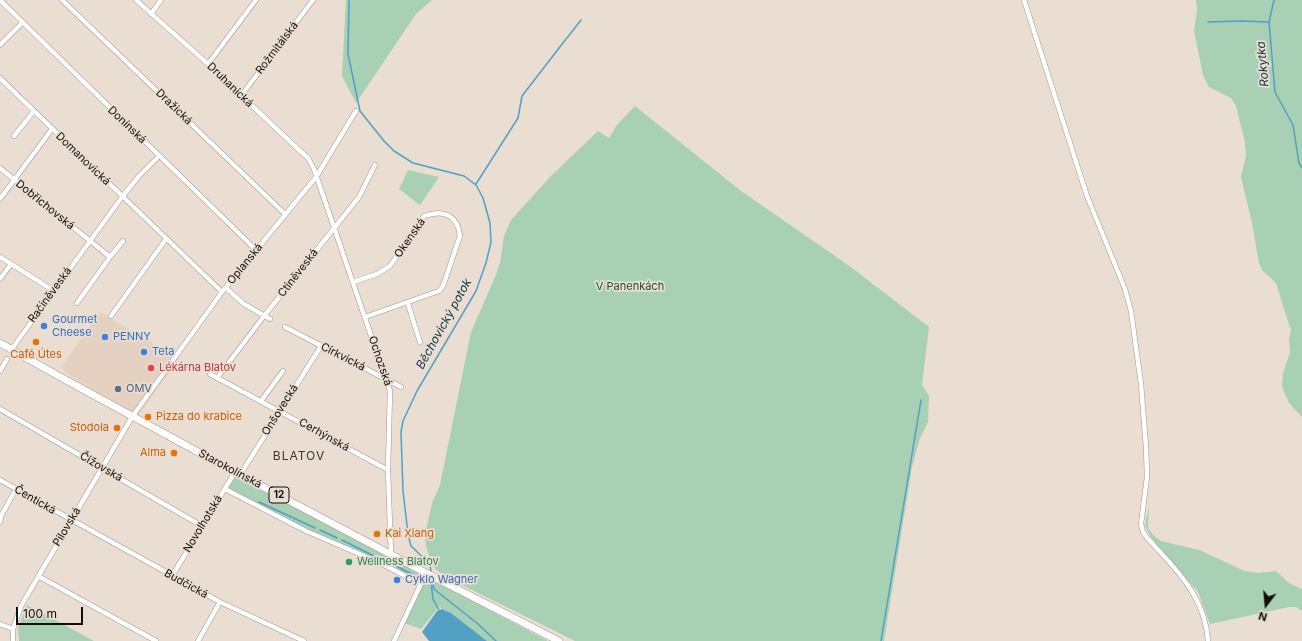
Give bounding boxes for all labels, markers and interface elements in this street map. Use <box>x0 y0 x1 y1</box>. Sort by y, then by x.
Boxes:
street label: Rožmitálská <box>253 19 301 77</box>
water label: Rokytka <box>1254 41 1272 87</box>
street label: Druhanická <box>204 60 256 110</box>
street label: Dražická <box>153 86 195 128</box>
street label: Donínská <box>105 104 149 146</box>
street label: Domanovická <box>53 130 113 188</box>
street label: Dobřichovská <box>13 177 77 233</box>
street label: Okenská <box>392 216 428 260</box>
street label: Oplanská <box>225 241 265 287</box>
street label: Ctiněveská <box>275 246 321 300</box>
street label: Račiněveská <box>25 265 75 325</box>
water label: Běchovický potok <box>413 276 475 372</box>
park label: V Panenkách <box>596 280 664 294</box>
place label: Gourmet Cheese <box>52 313 97 339</box>
marker: Gourmet Cheese <box>39 321 49 331</box>
place label: PENNY <box>113 330 151 344</box>
marker: PENNY <box>100 332 110 342</box>
street label: Ochozská <box>365 334 395 388</box>
marker: Café Útes <box>31 337 41 347</box>
street label: Církvická <box>318 340 368 374</box>
place label: Teta <box>152 345 174 359</box>
marker: Teta <box>139 347 149 357</box>
place label: Café Útes <box>10 348 62 362</box>
place label: Lékárna Blatov <box>159 361 236 375</box>
marker: Lékárna Blatov <box>146 363 156 373</box>
place label: OMV <box>126 382 152 396</box>
street label: Onšovecká <box>259 382 301 438</box>
marker: OMV <box>113 384 123 394</box>
place label: Pizza do krabice <box>156 410 242 424</box>
marker: Pizza do krabice <box>143 412 153 422</box>
street label: Cerhýnská <box>296 416 352 454</box>
place label: Stodola <box>70 421 109 435</box>
marker: Stodola <box>112 423 122 433</box>
place label: Alma <box>140 446 166 460</box>
street label: Starokolínská <box>196 447 264 491</box>
marker: Alma <box>169 448 179 458</box>
street label: Čížovská <box>77 449 125 485</box>
district label: BLATOV <box>273 449 325 463</box>
street label: Čentická <box>12 483 58 517</box>
road number: 12 <box>269 487 289 503</box>
street label: Novolhotská <box>181 493 225 555</box>
street label: Pilovská <box>50 505 84 549</box>
place label: Kai Xiang <box>385 527 434 541</box>
marker: Kai Xiang <box>372 529 382 539</box>
place label: Wellness Blatov <box>357 555 439 569</box>
marker: Wellness Blatov <box>344 557 354 567</box>
street label: Budčická <box>162 567 210 601</box>
place label: Cyklo Wagner <box>405 573 478 587</box>
marker: Cyklo Wagner <box>392 575 402 585</box>
north arrow <box>1246 585 1286 625</box>
scale bar <box>18 599 85 625</box>
text: 100 m <box>23 606 57 621</box>
text: N <box>1257 609 1269 624</box>

